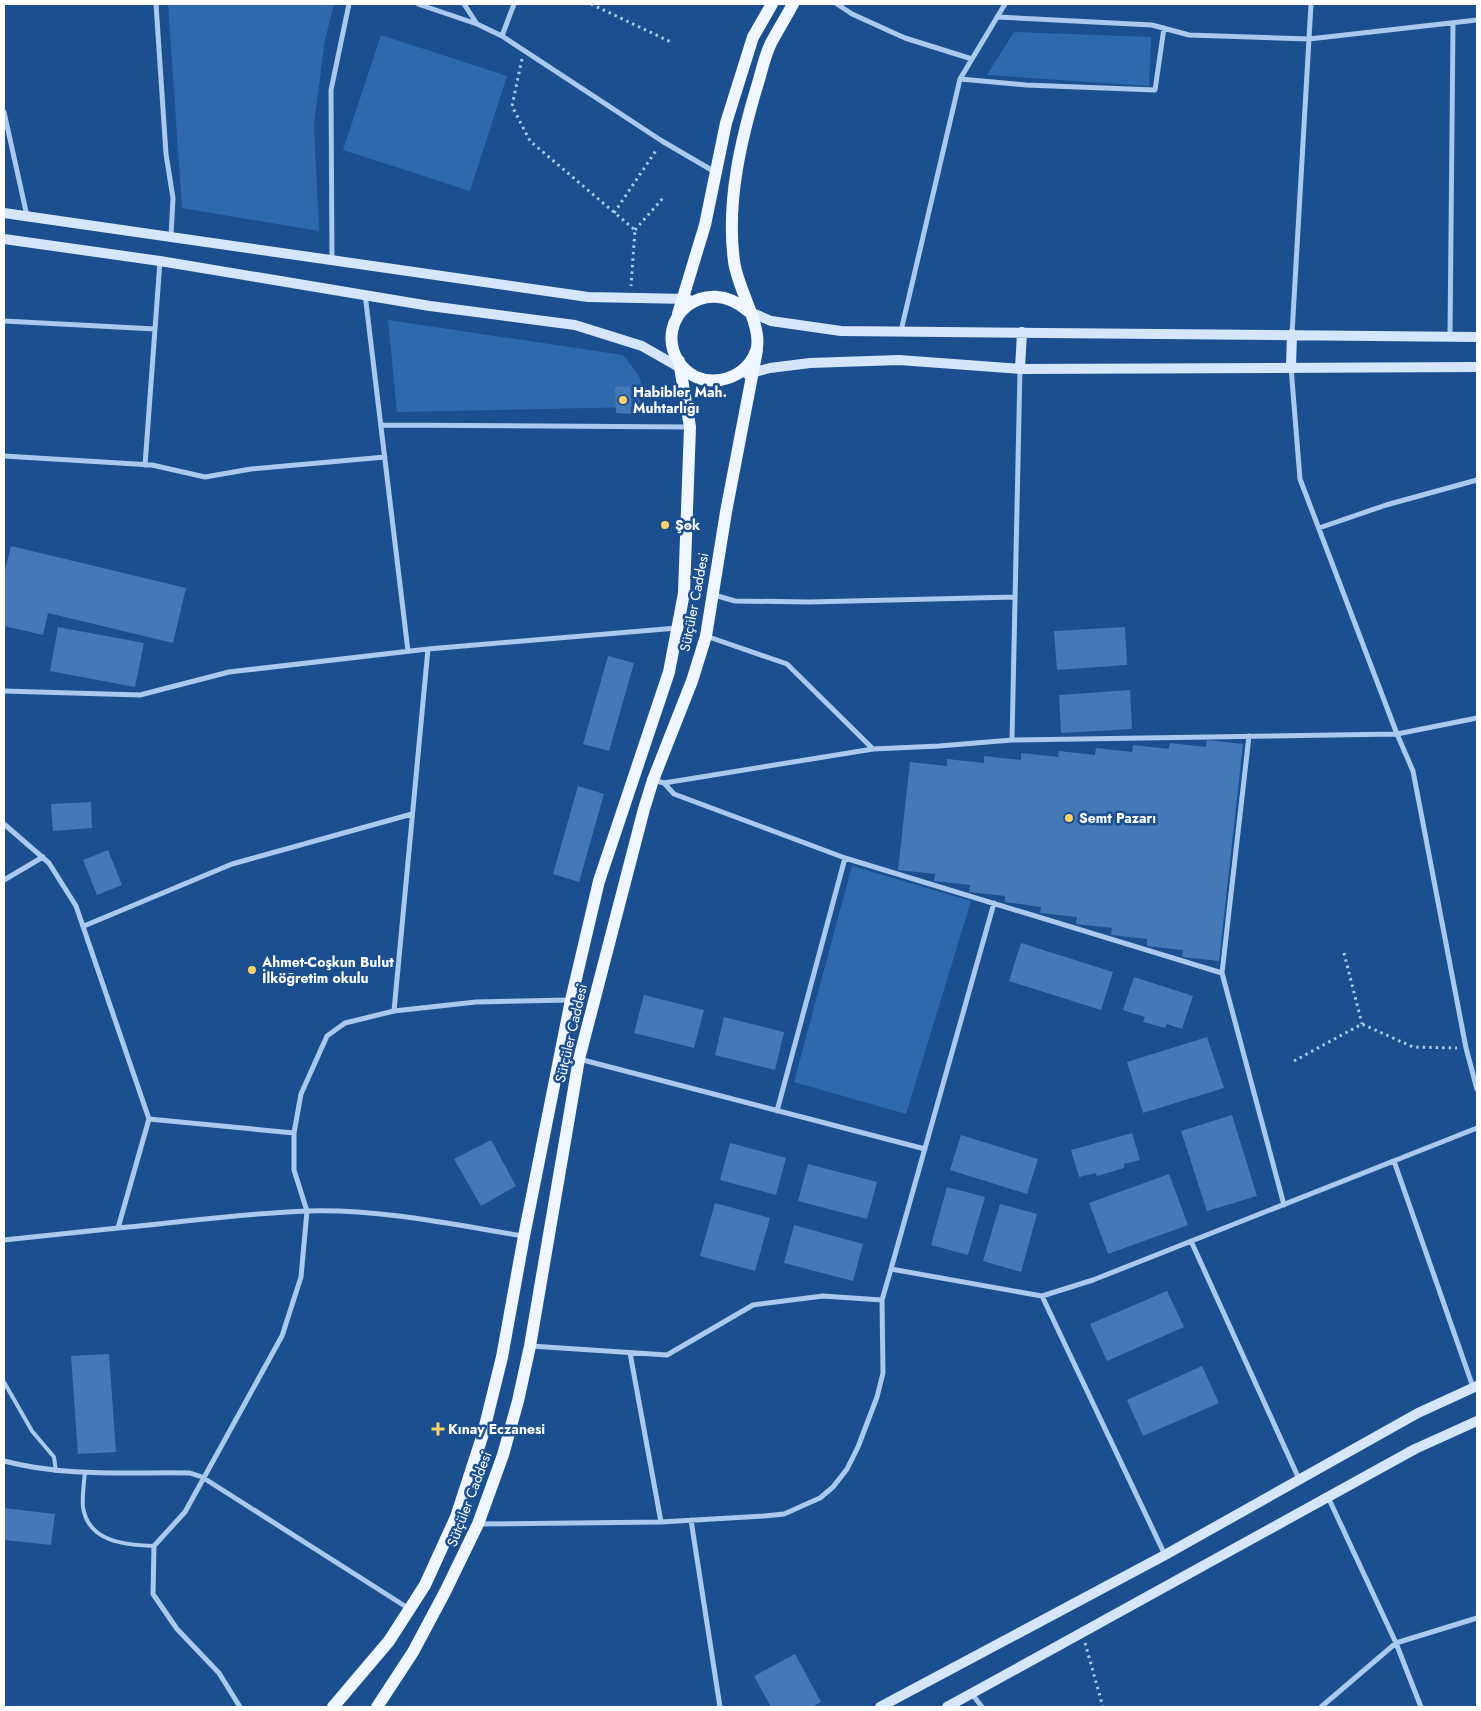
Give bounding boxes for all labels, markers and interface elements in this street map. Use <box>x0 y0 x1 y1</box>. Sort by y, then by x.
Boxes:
place label: Habibler Mah. Muhtarlığı <box>633 382 727 418</box>
marker: Habibler Mah. Muhtarlığı <box>617 394 629 406</box>
place label: Şok <box>675 515 700 535</box>
marker: Şok <box>659 519 671 531</box>
street label: Sütçüler Caddesi <box>675 551 713 653</box>
place label: Semt Pazarı <box>1079 808 1156 828</box>
marker: Semt Pazarı <box>1063 812 1075 824</box>
place label: Ahmet-Coşkun Bulut İlköğretim okulu <box>261 952 394 988</box>
marker: Ahmet-Coşkun Bulut İlköğretim okulu <box>246 964 258 976</box>
street label: Sütçüler Caddesi <box>550 982 592 1084</box>
place label: Kınay Eczanesi <box>448 1419 545 1439</box>
marker: Kınay Eczanesi <box>432 1423 444 1435</box>
street label: Sütçüler Caddesi <box>442 1448 496 1550</box>

